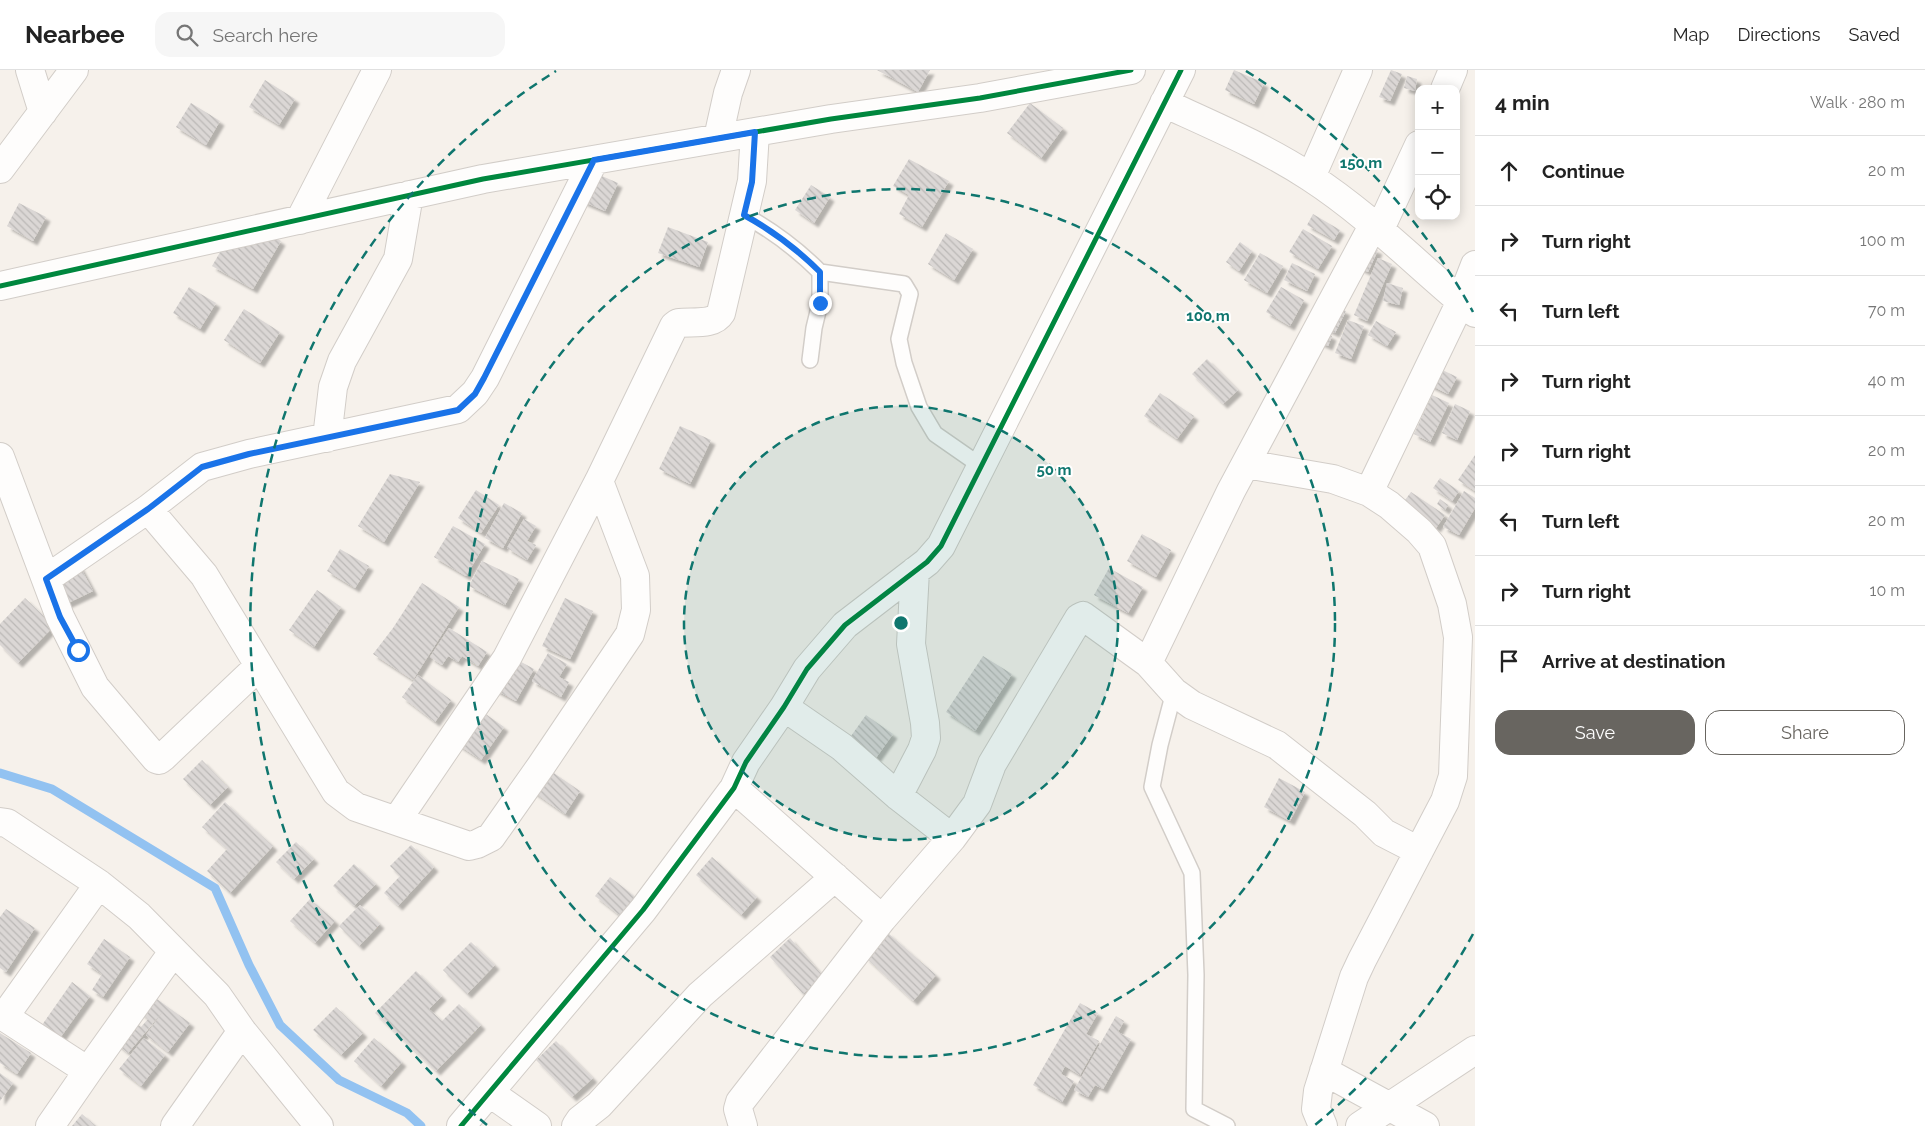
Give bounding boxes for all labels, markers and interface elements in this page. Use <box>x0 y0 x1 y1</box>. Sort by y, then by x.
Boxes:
search box <box>155 12 505 57</box>
text: Nearbee <box>25 20 125 49</box>
icon: search <box>173 21 201 49</box>
text: Search here <box>213 24 318 46</box>
text: Map <box>1673 24 1709 45</box>
text: Directions <box>1737 24 1821 45</box>
text: Saved <box>1849 24 1900 45</box>
map controls <box>1415 85 1460 220</box>
button: + <box>1415 85 1460 130</box>
text: 4 min <box>1495 90 1550 115</box>
text: Walk · 280 m <box>1810 93 1905 112</box>
button: − <box>1415 130 1460 175</box>
text: 150 m <box>1340 154 1382 172</box>
icon: ahead <box>1495 157 1523 185</box>
text: Continue <box>1542 160 1625 182</box>
text: 20 m <box>1868 161 1905 180</box>
button: locate <box>1415 175 1460 220</box>
icon: right <box>1495 227 1523 255</box>
text: Turn right <box>1542 230 1631 252</box>
text: 100 m <box>1860 231 1905 250</box>
route end <box>809 292 832 315</box>
icon: left <box>1495 297 1523 325</box>
text: Turn left <box>1542 300 1619 322</box>
text: 70 m <box>1868 301 1905 320</box>
text: 100 m <box>1186 307 1230 325</box>
icon: right <box>1495 367 1523 395</box>
text: Turn right <box>1542 370 1631 392</box>
text: 40 m <box>1868 371 1905 390</box>
icon: right <box>1495 437 1523 465</box>
text: Turn right <box>1542 440 1631 462</box>
text: 20 m <box>1868 441 1905 460</box>
text: 50 m <box>1036 461 1072 479</box>
icon: left <box>1495 507 1523 535</box>
text: Turn left <box>1542 510 1619 532</box>
text: 20 m <box>1868 511 1905 530</box>
icon: right <box>1495 577 1523 605</box>
text: Turn right <box>1542 580 1631 602</box>
text: 10 m <box>1870 581 1905 600</box>
centre of rings <box>892 614 910 632</box>
route start <box>67 639 90 662</box>
icon: arrive <box>1495 647 1523 675</box>
text: Arrive at destination <box>1542 650 1726 672</box>
button: Save <box>1495 710 1695 755</box>
button: Share <box>1705 710 1905 755</box>

